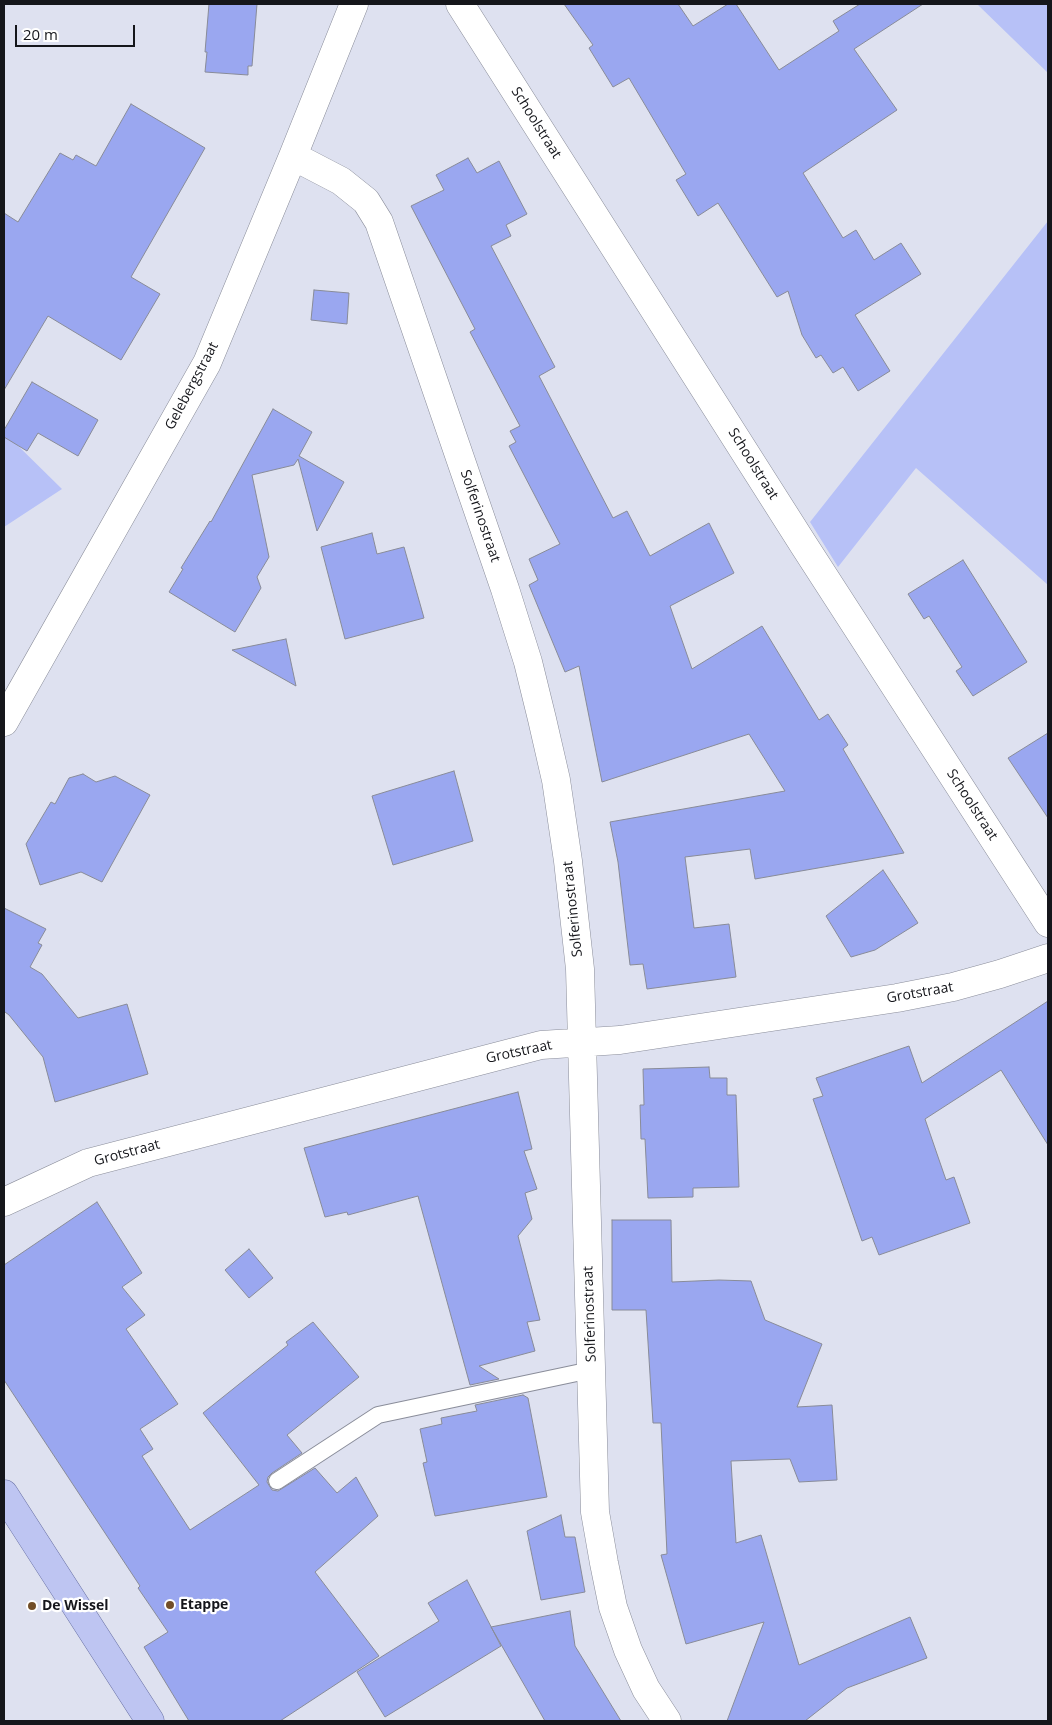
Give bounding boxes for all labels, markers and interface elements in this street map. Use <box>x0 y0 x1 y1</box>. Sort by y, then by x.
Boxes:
scale bar <box>18 15 138 47</box>
text: 20 m <box>23 24 58 44</box>
street label: Schoolstraat <box>507 84 565 162</box>
street label: Gelebergstraat <box>162 339 222 433</box>
street label: Schoolstraat <box>724 425 782 503</box>
street label: Solferinostraat <box>456 468 504 564</box>
street label: Schoolstraat <box>943 766 1001 844</box>
street label: Solferinostraat <box>560 860 586 958</box>
street label: Grotstraat <box>885 979 955 1007</box>
street label: Grotstraat <box>484 1037 554 1067</box>
street label: Grotstraat <box>92 1136 162 1170</box>
street label: Solferinostraat <box>580 1266 600 1362</box>
place label: Etappe <box>180 1597 228 1613</box>
place label: De Wissel <box>42 1598 109 1614</box>
marker: Etappe <box>164 1599 176 1611</box>
marker: De Wissel <box>26 1600 38 1612</box>

